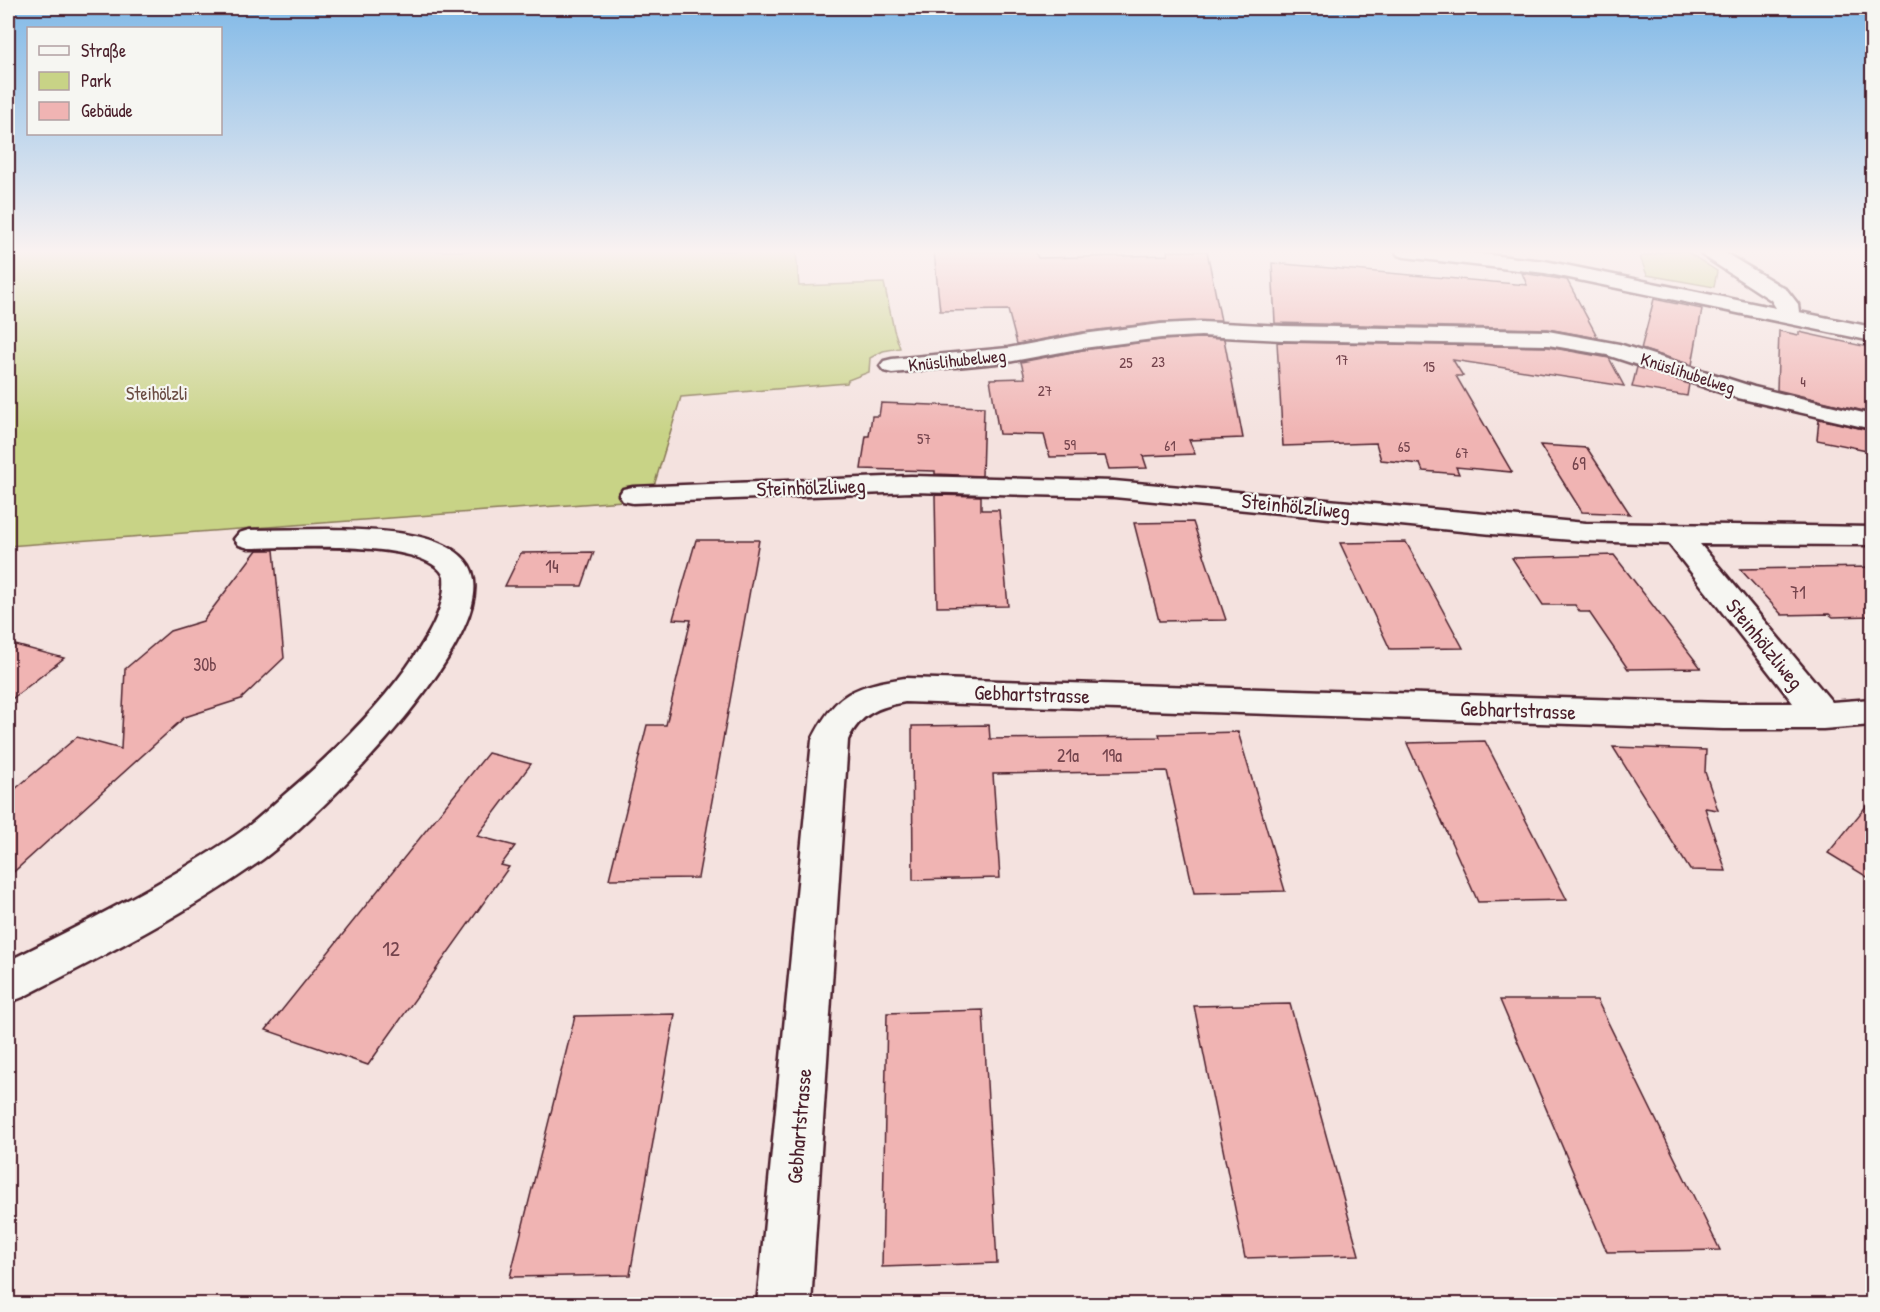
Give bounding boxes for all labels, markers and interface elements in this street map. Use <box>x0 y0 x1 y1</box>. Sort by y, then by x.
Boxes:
legend <box>27 27 222 135</box>
text: Straße <box>81 38 126 63</box>
text: Park <box>81 68 112 93</box>
text: Gebäude <box>81 98 133 123</box>
street label: Knüslihubelweg <box>907 342 1007 378</box>
street label: Knüslihubelweg <box>1637 346 1739 400</box>
house number: 17 <box>1336 349 1348 370</box>
house number: 23 <box>1151 351 1165 372</box>
house number: 25 <box>1119 352 1133 373</box>
house number: 15 <box>1423 356 1436 377</box>
house number: 4 <box>1800 371 1806 392</box>
house number: 27 <box>1038 380 1052 401</box>
park label: Steihölzli <box>126 381 188 406</box>
house number: 57 <box>917 428 931 449</box>
house number: 59 <box>1064 434 1076 455</box>
house number: 61 <box>1164 435 1176 456</box>
house number: 65 <box>1398 436 1411 457</box>
house number: 67 <box>1455 442 1469 463</box>
house number: 69 <box>1572 451 1586 476</box>
street label: Steinhölzliweg <box>756 471 866 503</box>
street label: Steinhölzliweg <box>1240 486 1352 526</box>
house number: 14 <box>545 554 559 579</box>
house number: 71 <box>1790 580 1806 605</box>
street label: Steinhölzliweg <box>1719 593 1811 695</box>
house number: 30b <box>193 652 217 677</box>
street label: Gebhartstrasse <box>974 677 1090 711</box>
street label: Gebhartstrasse <box>1460 693 1576 727</box>
house number: 21a <box>1057 743 1079 768</box>
house number: 19a <box>1102 743 1122 768</box>
house number: 12 <box>382 934 400 963</box>
street label: Gebhartstrasse <box>780 1067 818 1185</box>

